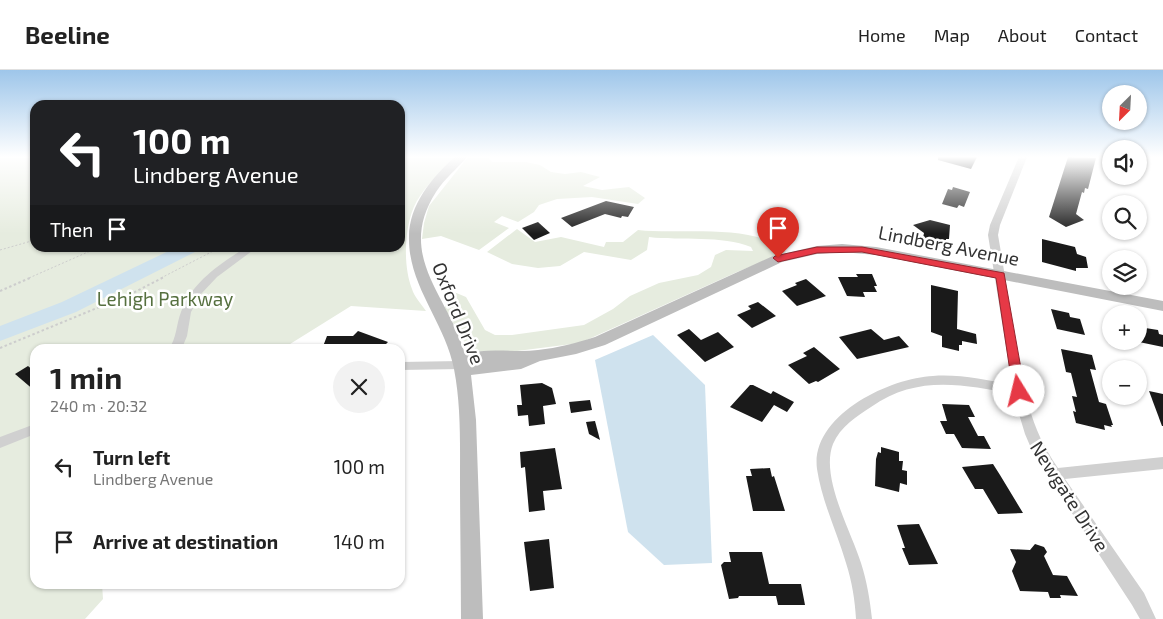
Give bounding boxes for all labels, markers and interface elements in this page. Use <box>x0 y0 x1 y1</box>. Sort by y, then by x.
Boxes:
text: Beeline <box>25 20 110 49</box>
text: Home <box>858 24 906 46</box>
text: Map <box>934 24 970 46</box>
text: About <box>998 24 1047 46</box>
text: Contact <box>1075 24 1138 46</box>
north arrow <box>1102 85 1148 130</box>
map controls <box>1102 85 1147 405</box>
text: 100 m <box>133 119 231 161</box>
icon: left <box>50 120 115 185</box>
button: sound <box>1102 140 1147 185</box>
text: Lindberg Avenue <box>133 161 299 187</box>
button: search <box>1102 195 1147 240</box>
pin <box>757 207 799 258</box>
icon: arrive <box>764 214 792 242</box>
icon: arrive <box>103 215 131 243</box>
text: Then <box>50 218 93 241</box>
street label: Lindberg Avenue <box>877 220 1021 270</box>
button: layers <box>1102 250 1147 295</box>
street label: Oxford Drive <box>428 259 490 367</box>
park label: Lehigh Parkway <box>97 287 233 310</box>
button: + <box>1102 305 1147 350</box>
text: 1 min <box>50 359 122 395</box>
button: − <box>1102 360 1147 405</box>
button: close <box>333 361 385 413</box>
position arrow <box>992 364 1044 416</box>
text: 240 m · 20:32 <box>50 396 147 415</box>
street label: Newgate Drive <box>1026 436 1114 556</box>
text: Turn left <box>93 446 170 469</box>
icon: left <box>50 453 78 481</box>
text: 100 m <box>334 455 385 478</box>
text: Lindberg Avenue <box>93 469 213 488</box>
icon: arrive <box>50 528 78 556</box>
text: Arrive at destination <box>93 530 278 553</box>
text: 140 m <box>333 530 385 553</box>

